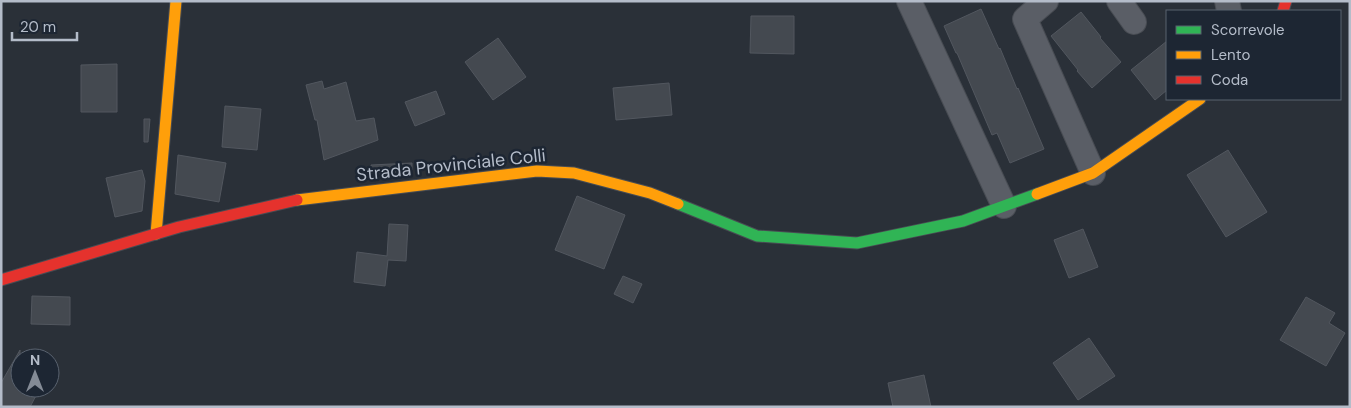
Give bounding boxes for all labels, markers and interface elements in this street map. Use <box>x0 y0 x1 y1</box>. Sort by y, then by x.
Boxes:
scale bar <box>12 10 78 42</box>
legend <box>1166 10 1341 100</box>
text: 20 m <box>20 17 56 37</box>
text: Scorrevole <box>1211 20 1285 40</box>
text: Lento <box>1211 45 1250 65</box>
text: Coda <box>1211 70 1248 90</box>
street label: Strada Provinciale Colli <box>355 143 547 187</box>
north arrow <box>10 348 60 398</box>
text: N <box>30 351 40 369</box>

